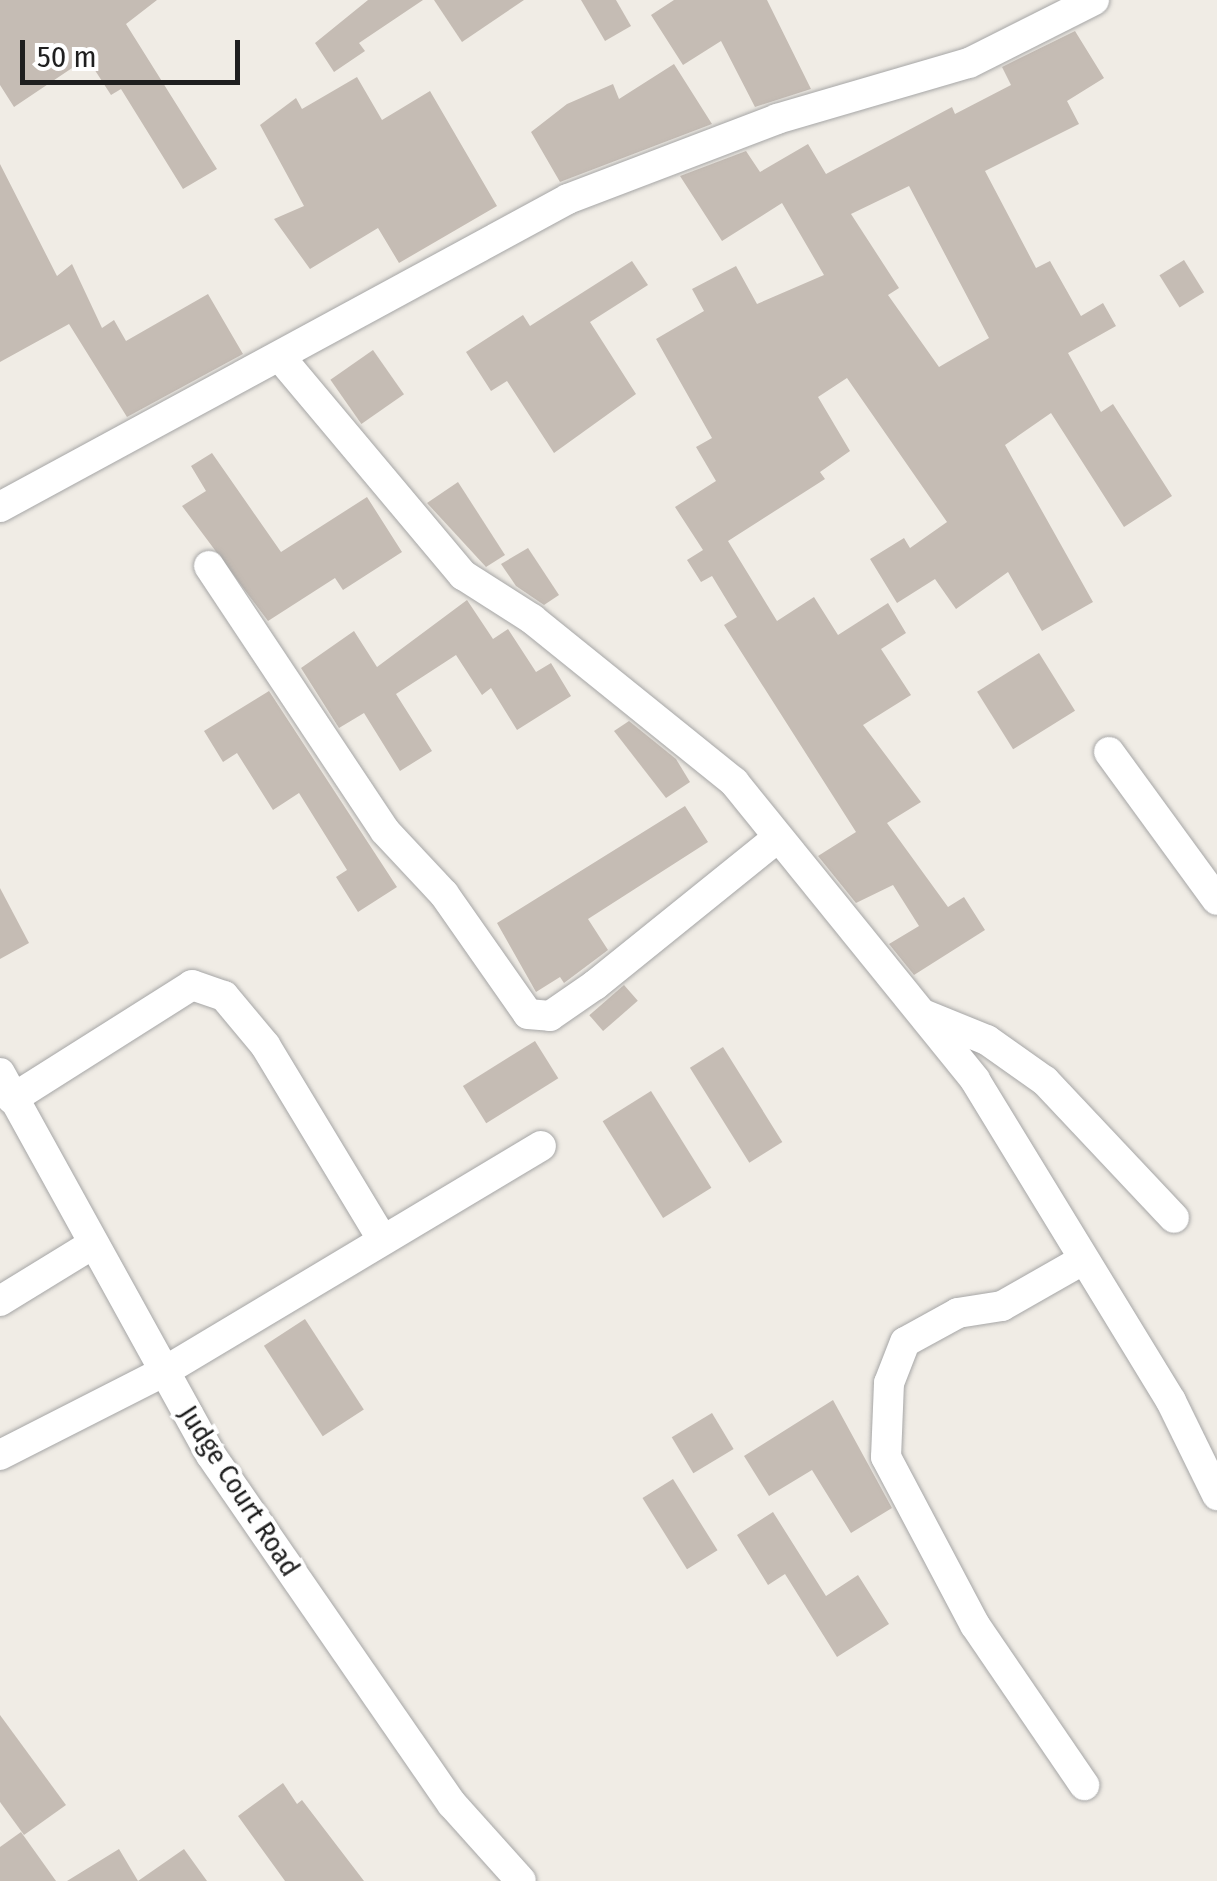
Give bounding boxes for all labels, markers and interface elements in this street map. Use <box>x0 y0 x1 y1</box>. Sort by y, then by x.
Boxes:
scale bar <box>25 20 245 82</box>
text: 50 m <box>37 39 97 75</box>
street label: Judge Court Road <box>171 1399 307 1583</box>

